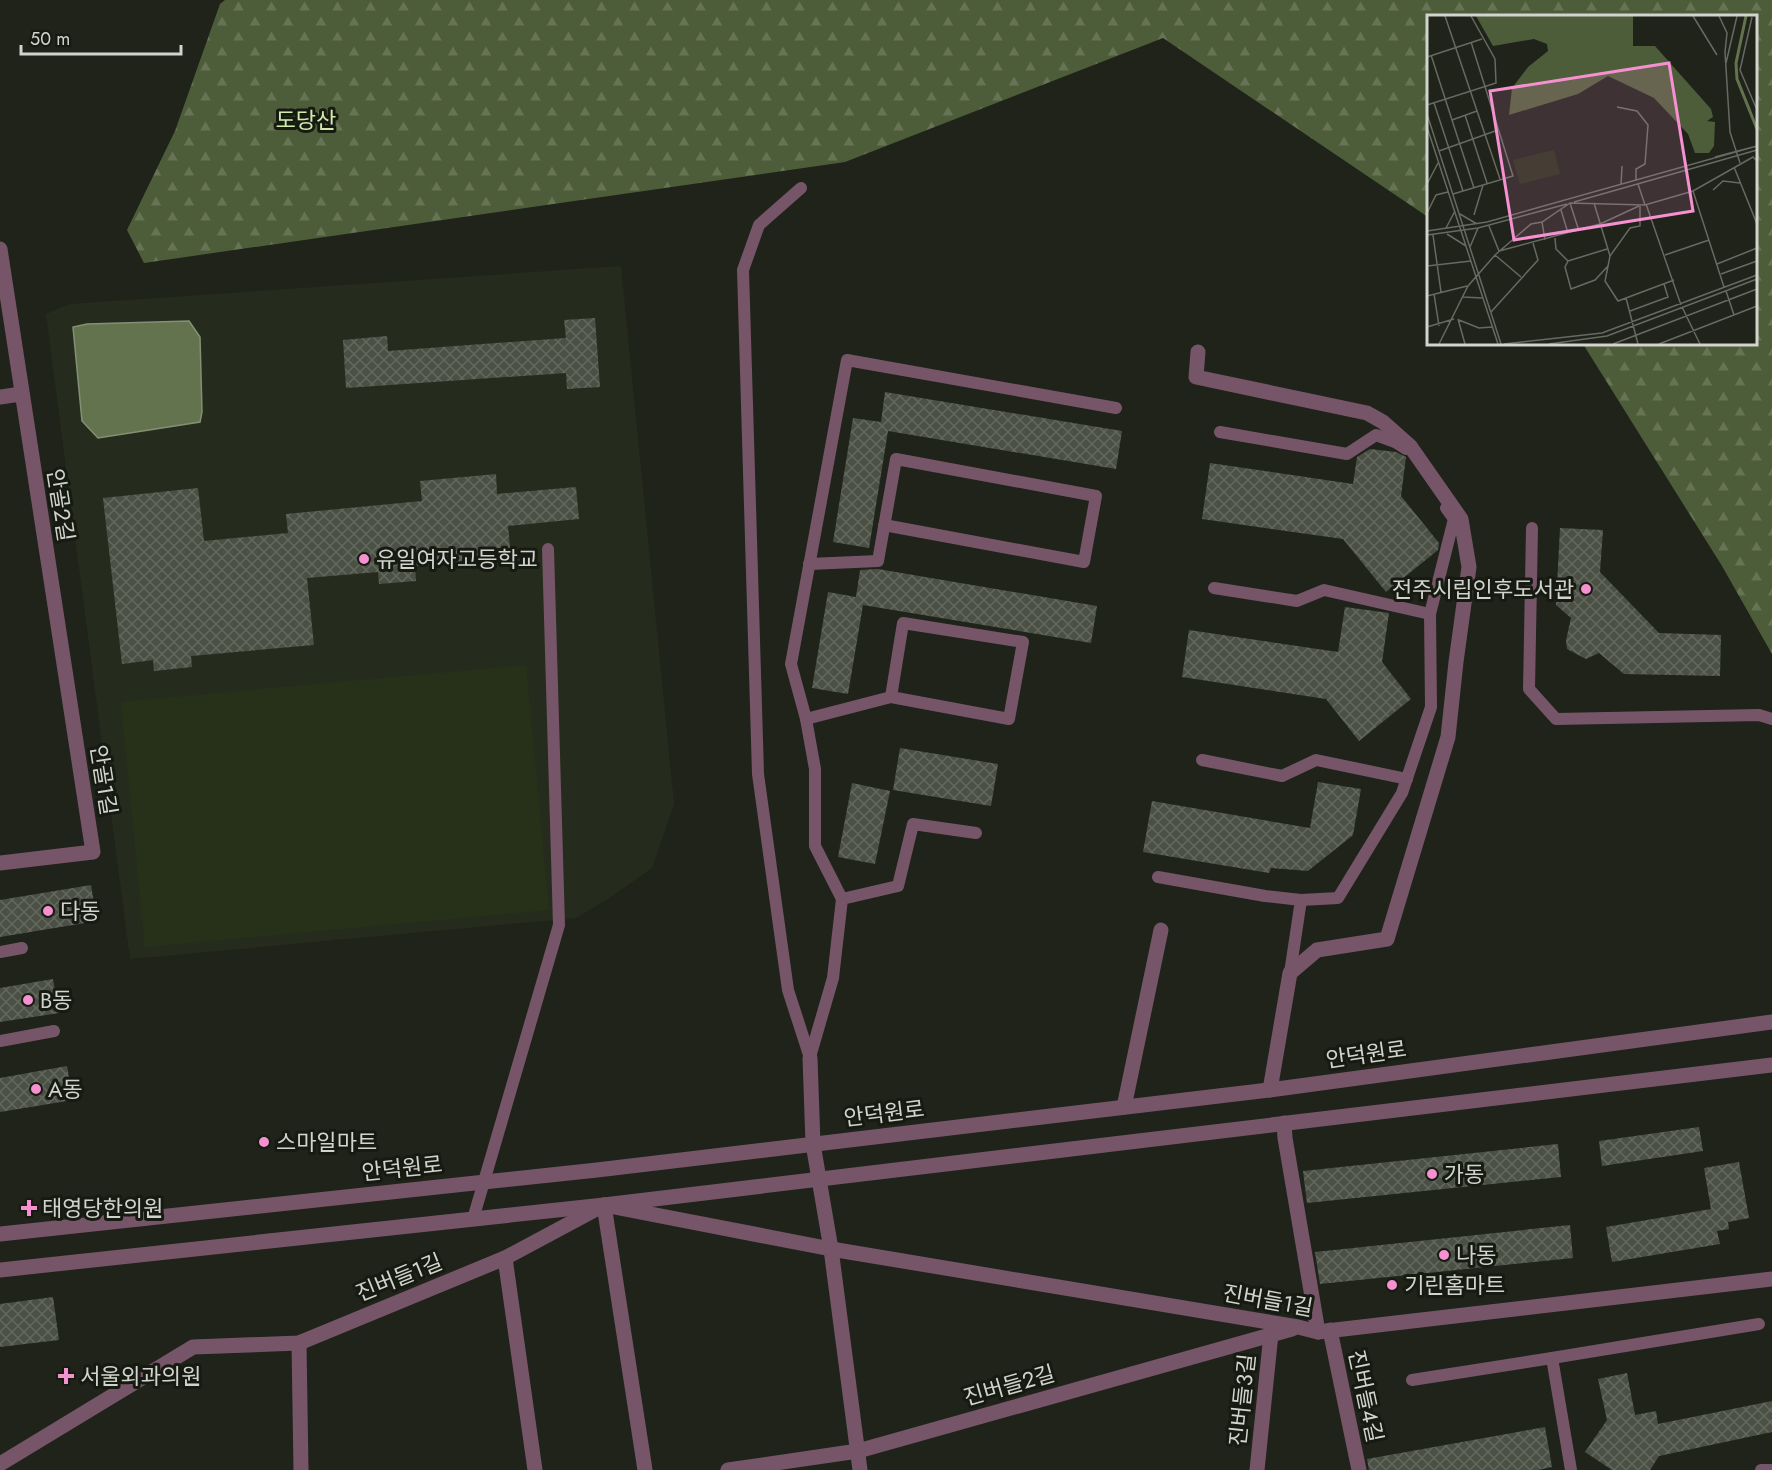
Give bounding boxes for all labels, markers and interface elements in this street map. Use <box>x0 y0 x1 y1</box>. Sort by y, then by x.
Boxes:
inset map <box>1427 15 1757 345</box>
scale bar <box>21 18 182 56</box>
text: 50 m <box>30 26 70 52</box>
park label: 도당산 <box>276 104 336 136</box>
street label: 안골2길 <box>39 466 83 544</box>
place label: 유일여자고등학교 <box>376 543 538 575</box>
marker: 유일여자고등학교 <box>357 552 371 566</box>
place label: 전주시립인후도서관 <box>1392 573 1574 605</box>
marker: 전주시립인후도서관 <box>1579 582 1593 596</box>
street label: 안골1길 <box>83 743 125 817</box>
place label: 다동 <box>60 895 100 927</box>
marker: 다동 <box>41 904 55 918</box>
place label: B동 <box>40 984 73 1016</box>
marker: B동 <box>21 993 35 1007</box>
street label: 안덕원로 <box>1324 1033 1408 1075</box>
place label: A동 <box>48 1073 83 1105</box>
marker: A동 <box>29 1082 43 1096</box>
street label: 안덕원로 <box>842 1092 926 1134</box>
place label: 스마일마트 <box>276 1126 377 1158</box>
marker: 스마일마트 <box>257 1135 271 1149</box>
street label: 안덕원로 <box>360 1148 444 1188</box>
place label: 가동 <box>1444 1158 1484 1190</box>
marker: 가동 <box>1425 1167 1439 1181</box>
place label: 태영당한의원 <box>42 1192 163 1224</box>
marker: 태영당한의원 <box>20 1199 38 1217</box>
place label: 나동 <box>1456 1239 1496 1271</box>
street label: 진버들1길 <box>351 1245 447 1309</box>
marker: 나동 <box>1437 1248 1451 1262</box>
place label: 기린홈마트 <box>1404 1269 1505 1301</box>
street label: 진버들1길 <box>1220 1276 1316 1324</box>
marker: 기린홈마트 <box>1385 1278 1399 1292</box>
street label: 진버들4길 <box>1341 1347 1391 1445</box>
street label: 진버들3길 <box>1221 1352 1263 1448</box>
street label: 진버들2길 <box>960 1357 1058 1413</box>
place label: 서울외과의원 <box>80 1360 201 1392</box>
marker: 서울외과의원 <box>57 1367 75 1385</box>

